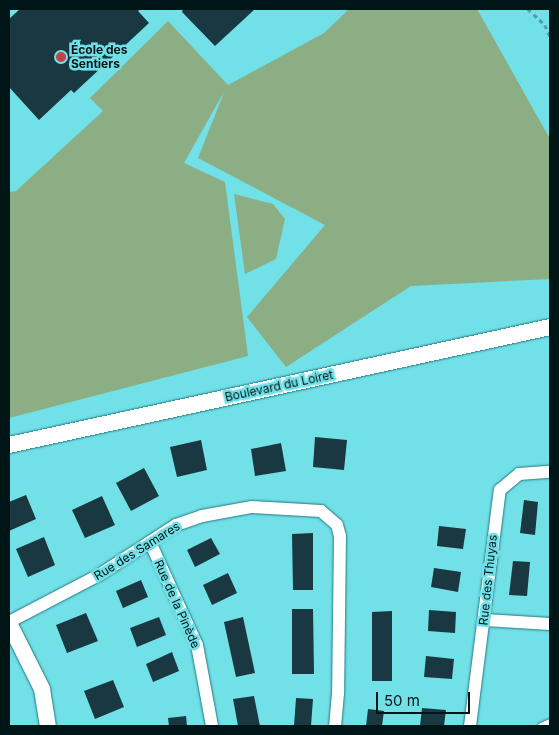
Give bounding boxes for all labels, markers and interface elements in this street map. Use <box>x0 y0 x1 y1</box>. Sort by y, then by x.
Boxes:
place label: École des Sentiers <box>71 43 127 71</box>
marker: École des Sentiers <box>55 51 67 63</box>
street label: Boulevard du Loiret <box>224 367 334 405</box>
street label: Rue des Samares <box>91 519 183 583</box>
street label: Rue des Thuyas <box>476 534 500 626</box>
street label: Rue de la Pinède <box>151 558 203 650</box>
scale bar <box>379 682 473 714</box>
text: 50 m <box>384 691 420 710</box>

